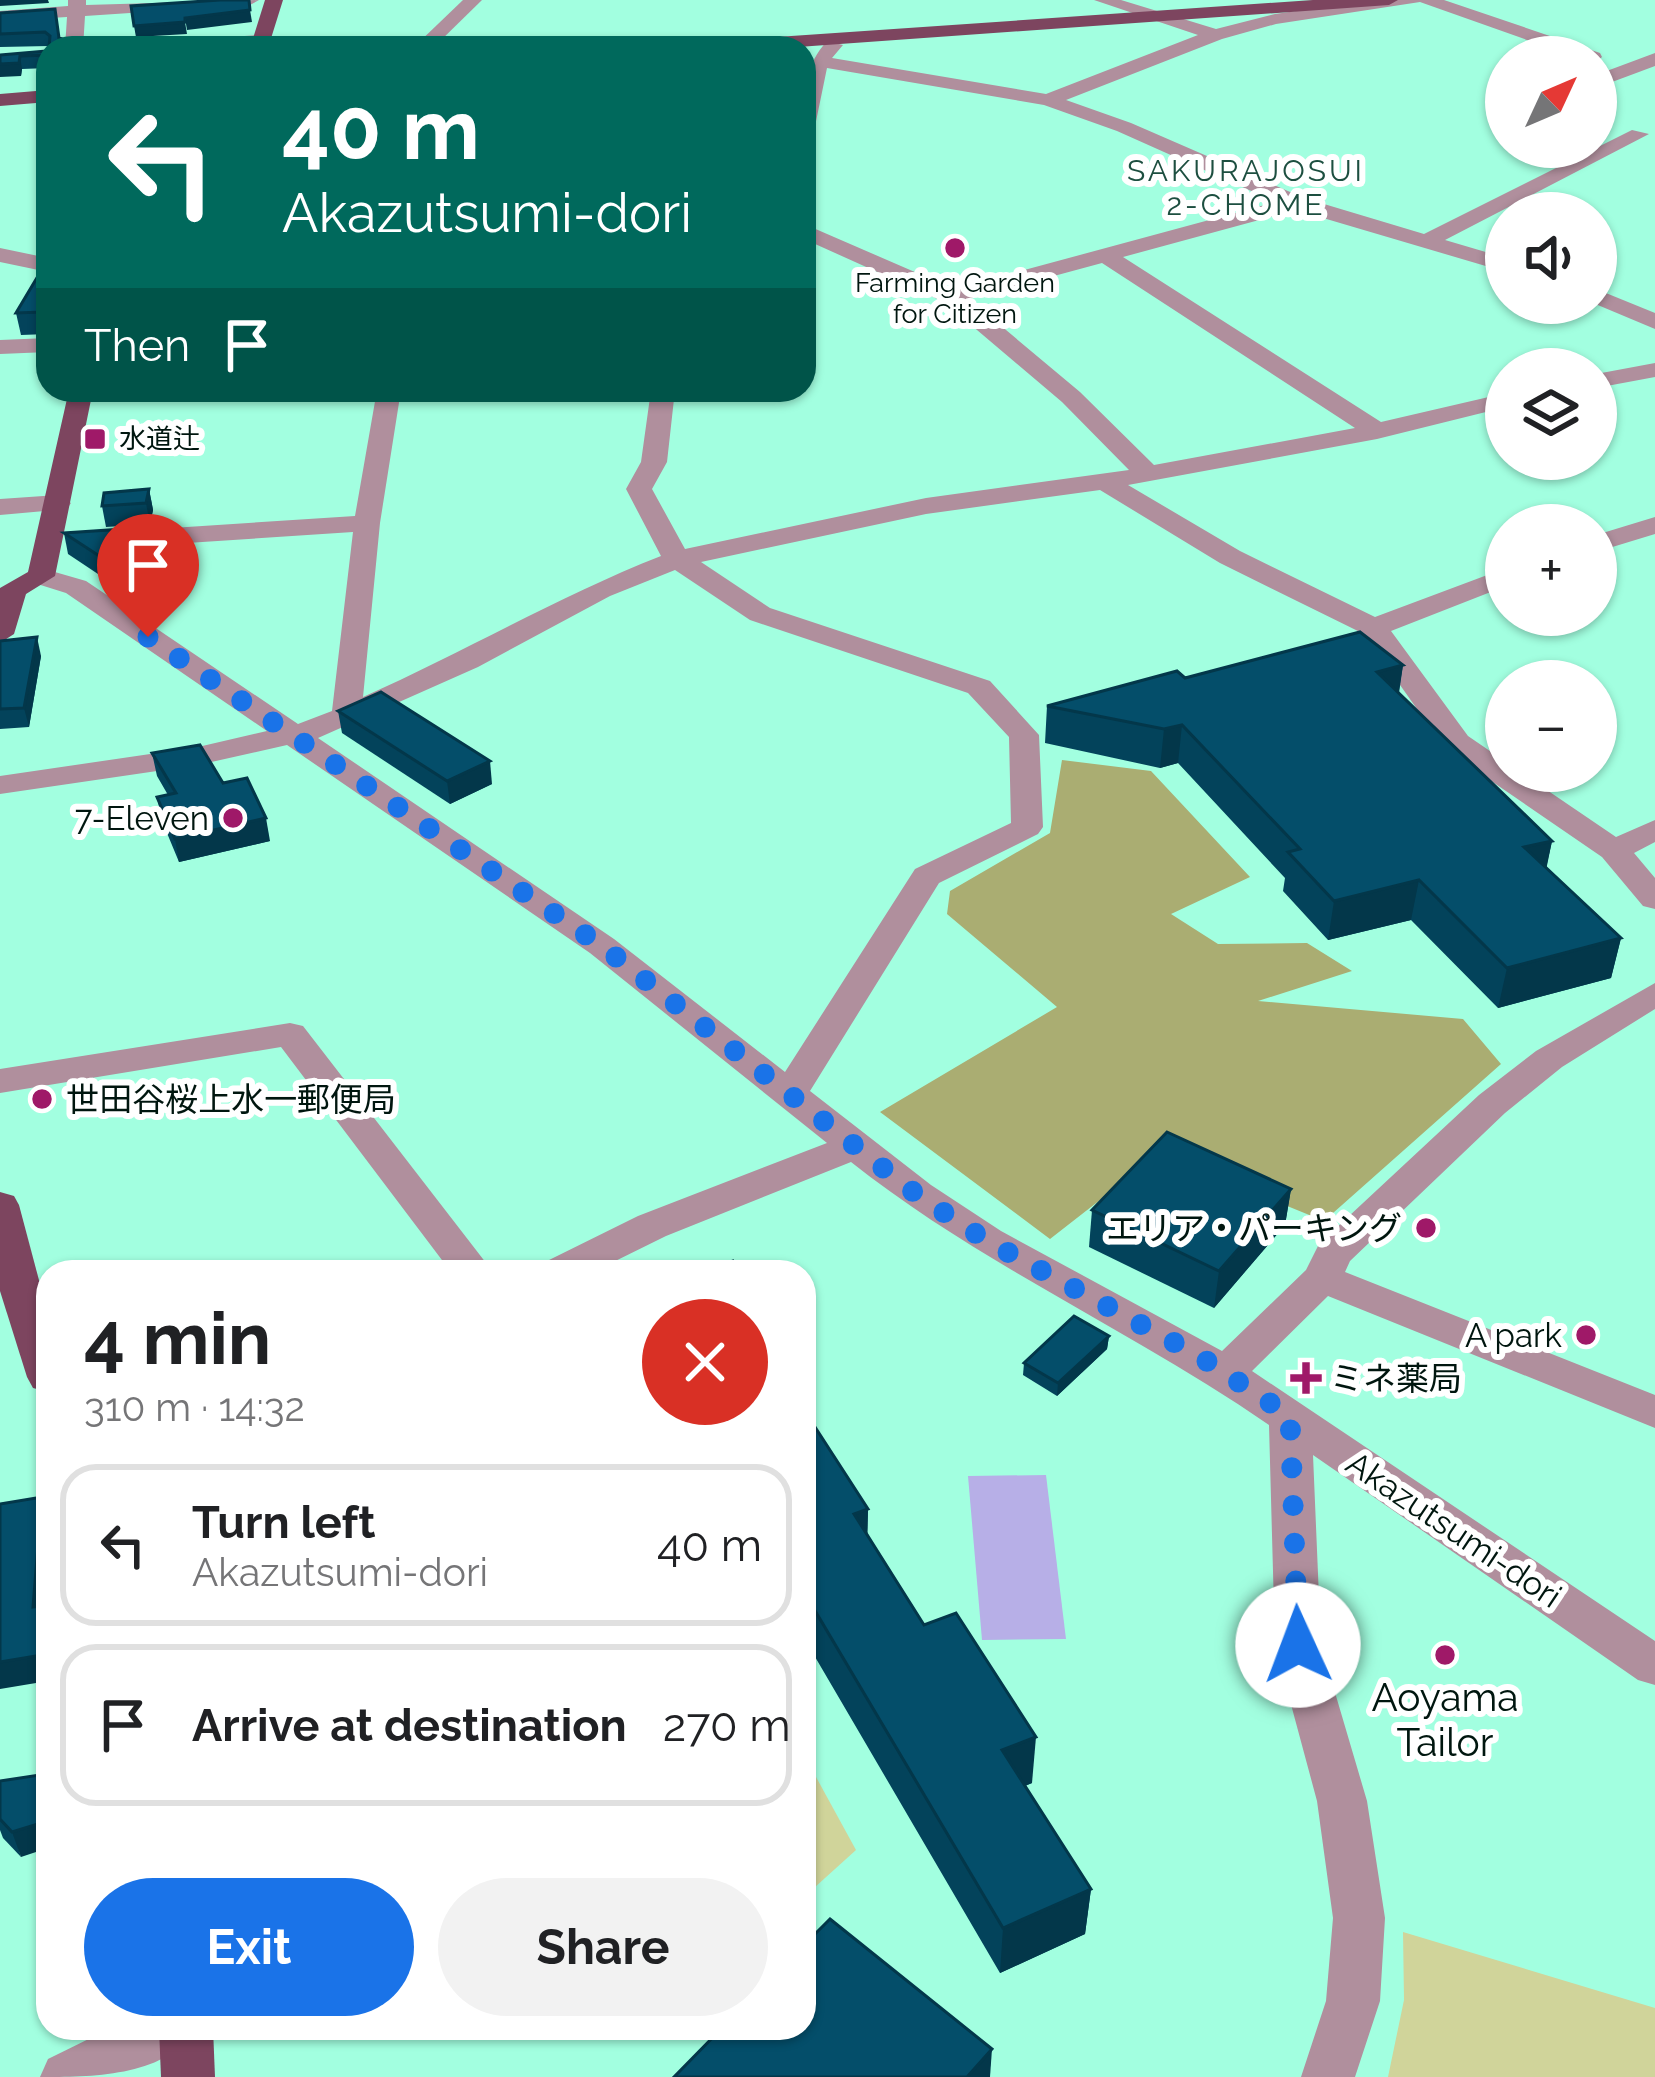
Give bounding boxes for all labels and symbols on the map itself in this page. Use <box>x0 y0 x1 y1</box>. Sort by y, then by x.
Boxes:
north arrow <box>1485 36 1617 168</box>
district label: SAKURAJOSUI 2-CHOME <box>1127 153 1365 222</box>
marker: Farming Garden for Citizen <box>942 235 968 261</box>
place label: Farming Garden for Citizen <box>855 267 1055 329</box>
place label: 水道辻 <box>119 423 200 454</box>
marker: 水道辻 <box>82 426 108 452</box>
pin <box>97 514 199 637</box>
place label: 7-Eleven <box>75 799 209 838</box>
marker: 7-Eleven <box>220 805 246 831</box>
place label: 世田谷桜上水一郵便局 <box>66 1080 396 1119</box>
marker: 世田谷桜上水一郵便局 <box>29 1086 55 1112</box>
place label: エリア・パーキング <box>1106 1209 1402 1248</box>
marker: エリア・パーキング <box>1413 1215 1439 1241</box>
place label: A park <box>1465 1316 1563 1355</box>
marker: A park <box>1573 1322 1599 1348</box>
place label: ミネ薬局 <box>1330 1359 1462 1398</box>
marker: ミネ薬局 <box>1293 1365 1319 1391</box>
street label: Akazutsumi-dori <box>1339 1443 1568 1616</box>
position arrow <box>1235 1582 1361 1708</box>
marker: Aoyama Tailor <box>1432 1642 1458 1668</box>
place label: Aoyama Tailor <box>1371 1674 1519 1765</box>

